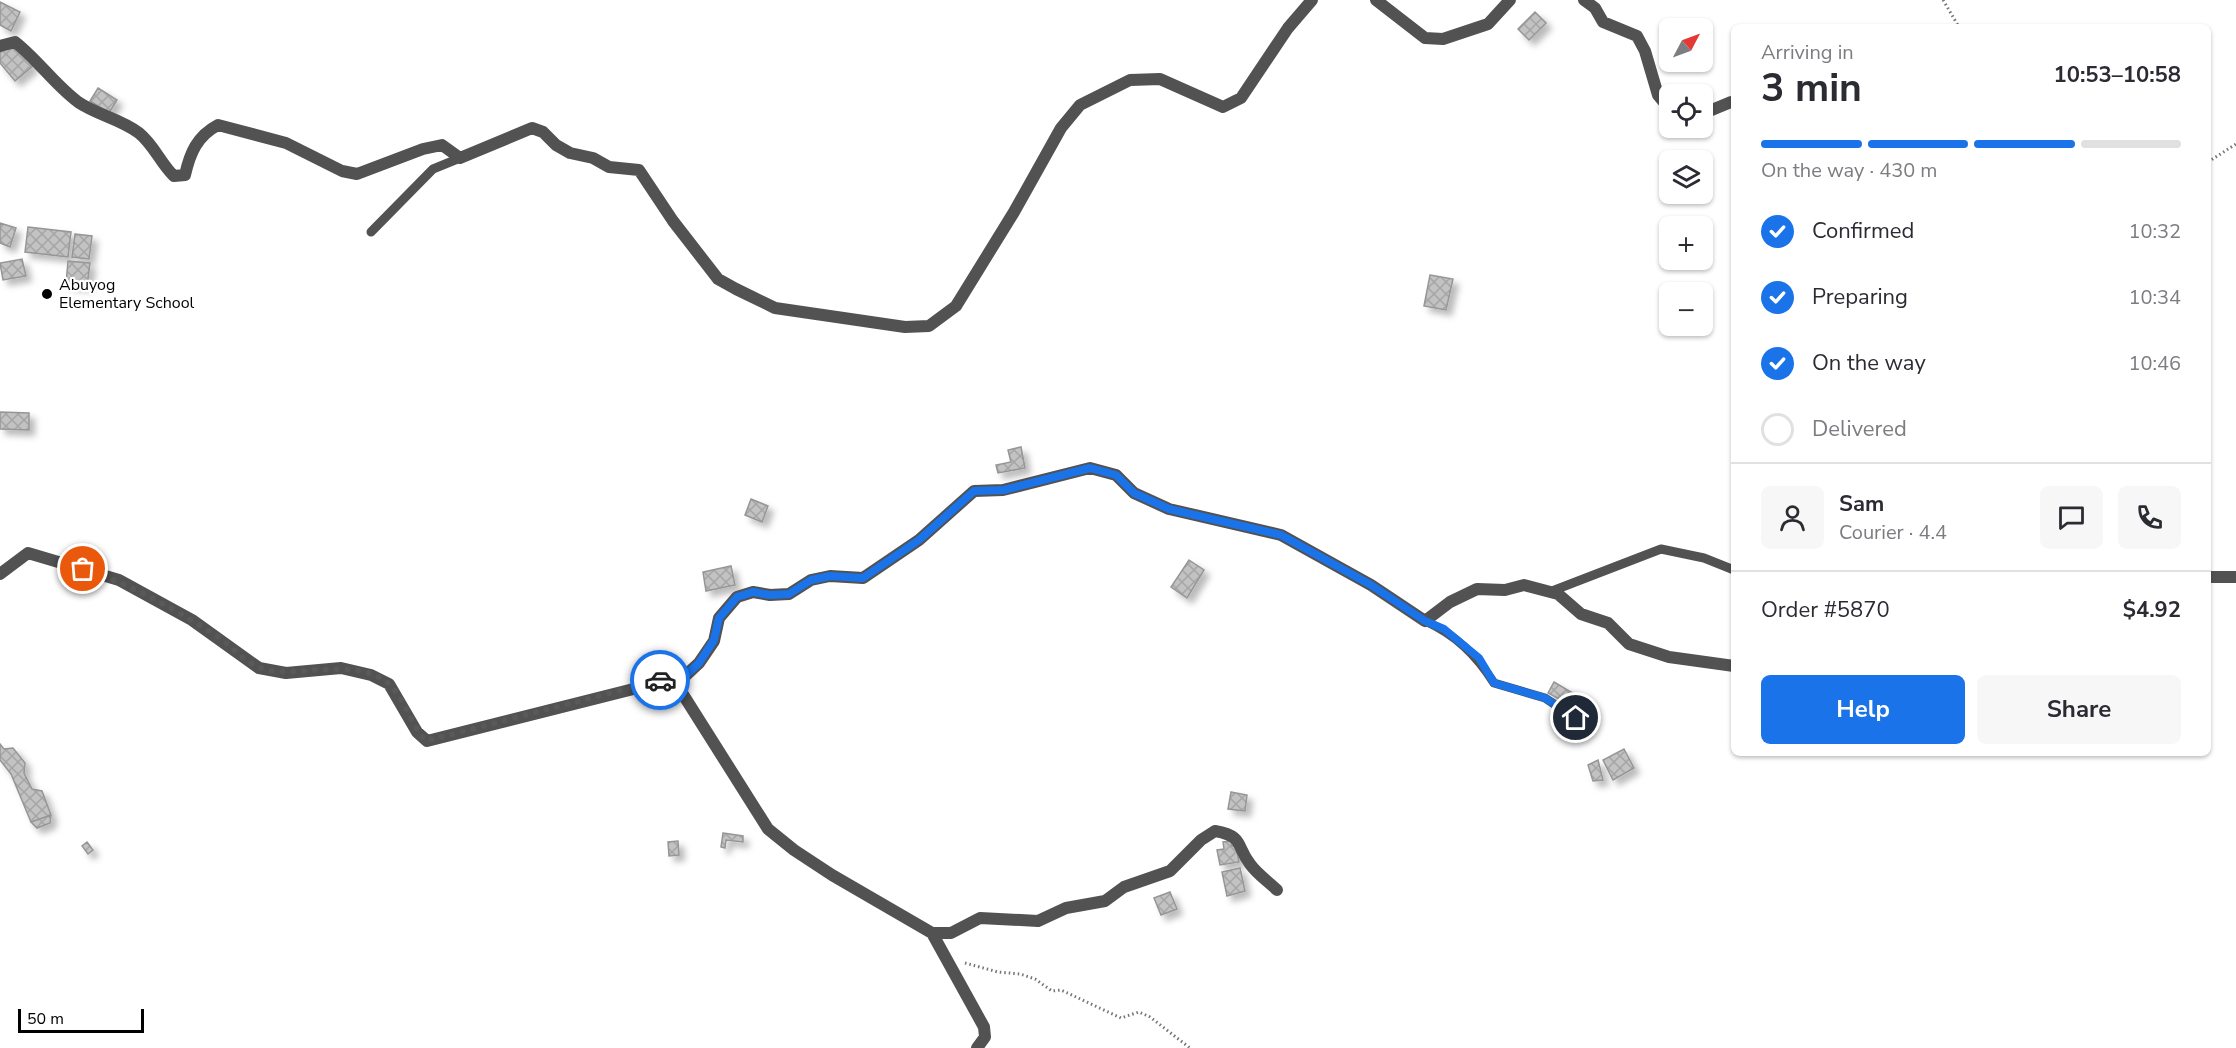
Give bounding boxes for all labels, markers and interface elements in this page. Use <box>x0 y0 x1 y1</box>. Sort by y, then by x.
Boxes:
north arrow <box>1659 18 1713 72</box>
map controls <box>1659 18 1713 336</box>
text: Arriving in <box>1761 39 1854 66</box>
text: 10:53–10:58 <box>2053 60 2181 90</box>
text: 3 min <box>1761 62 1862 115</box>
button: locate <box>1659 84 1713 138</box>
button: layers <box>1659 150 1713 204</box>
text: On the way · 430 m <box>1761 157 1937 184</box>
icon: check <box>1761 215 1794 248</box>
button: + <box>1659 216 1713 270</box>
text: Confirmed <box>1812 216 1914 246</box>
text: 10:32 <box>2128 218 2181 245</box>
place label: Abuyog Elementary School <box>59 274 195 314</box>
icon: check <box>1761 281 1794 314</box>
button: − <box>1659 282 1713 336</box>
text: Preparing <box>1812 282 1908 312</box>
text: 10:34 <box>2128 284 2181 311</box>
marker: Abuyog Elementary School <box>40 287 54 301</box>
icon: check <box>1761 347 1794 380</box>
text: On the way <box>1812 348 1926 378</box>
text: 10:46 <box>2128 350 2181 377</box>
text: Delivered <box>1812 414 1907 444</box>
button: person <box>1761 486 1824 549</box>
button: chat <box>2040 486 2103 549</box>
button: phone <box>2118 486 2181 549</box>
text: Sam <box>1839 489 1884 519</box>
text: Courier · 4.4 <box>1839 519 1947 546</box>
pin <box>57 543 108 594</box>
icon: bag <box>66 552 99 585</box>
text: Order #5870 <box>1761 595 1890 625</box>
text: $4.92 <box>2123 595 2181 625</box>
courier <box>630 650 690 710</box>
icon: car <box>644 664 677 697</box>
button: Help <box>1761 675 1965 744</box>
button: Share <box>1977 675 2181 744</box>
pin <box>1550 692 1601 743</box>
icon: home <box>1559 701 1592 734</box>
scale bar <box>18 1006 144 1034</box>
text: 50 m <box>27 1008 64 1030</box>

